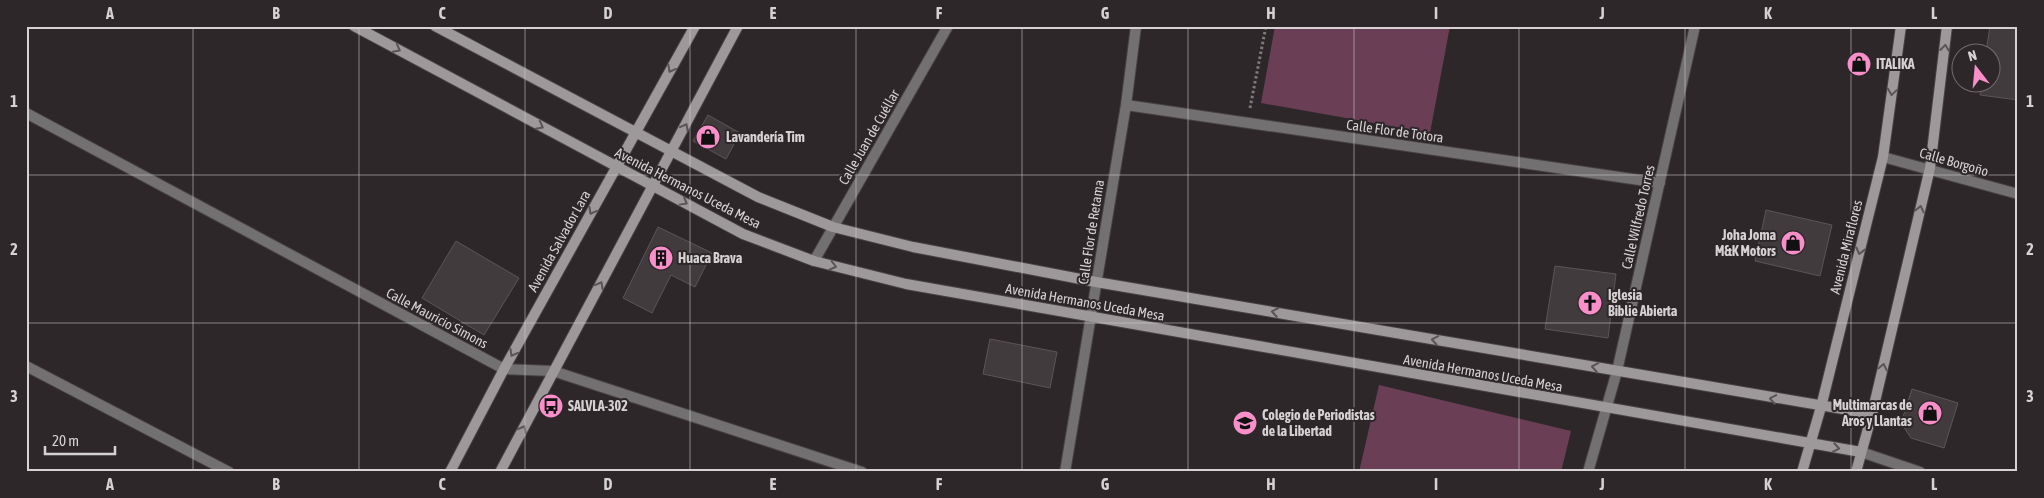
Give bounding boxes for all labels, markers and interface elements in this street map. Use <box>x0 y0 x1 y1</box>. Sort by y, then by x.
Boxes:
text: A <box>105 4 114 22</box>
text: B <box>272 4 280 22</box>
text: C <box>438 4 446 22</box>
text: D <box>604 4 613 22</box>
text: E <box>770 4 777 22</box>
text: F <box>936 4 943 22</box>
text: G <box>1101 4 1110 22</box>
text: H <box>1266 4 1276 22</box>
text: I <box>1434 4 1438 22</box>
text: J <box>1598 4 1605 22</box>
text: K <box>1764 4 1772 22</box>
text: L <box>1931 4 1938 22</box>
north arrow <box>1952 42 2002 92</box>
one-way arrow <box>392 43 401 53</box>
one-way arrow <box>1939 44 1950 52</box>
text: N <box>1966 47 1979 64</box>
shop icon: ITALIKA <box>1846 51 1872 77</box>
place label: ITALIKA <box>1876 56 1915 72</box>
one-way arrow <box>667 63 677 72</box>
street label: Calle Juan de Cuéllar <box>835 86 903 187</box>
one-way arrow <box>1887 88 1898 96</box>
text: 1 <box>10 92 18 110</box>
text: 1 <box>2026 92 2034 110</box>
street label: Calle Flor de Totora <box>1345 116 1445 146</box>
one-way arrow <box>535 120 544 130</box>
one-way arrow <box>679 123 689 132</box>
shop icon: Lavandería Tim <box>695 124 721 150</box>
place label: Lavandería Tim <box>726 129 805 145</box>
street label: Avenida Hermanos Uceda Mesa <box>612 144 764 232</box>
street label: Calle Borgoño <box>1918 145 1990 179</box>
street label: Calle Wilfredo Torres <box>1618 163 1658 271</box>
street label: Calle Flor de Retama <box>1075 179 1107 285</box>
street label: Avenida Salvador Lara <box>524 187 594 295</box>
one-way arrow <box>679 196 688 206</box>
street label: Avenida Miraflores <box>1827 198 1865 296</box>
one-way arrow <box>1914 204 1925 213</box>
one-way arrow <box>588 205 598 214</box>
place label: Joha Joma M&K Motors <box>1715 227 1776 259</box>
shop icon: Joha Joma M&K Motors <box>1780 230 1806 256</box>
text: 2 <box>10 240 18 258</box>
text: 2 <box>2026 240 2034 258</box>
building icon: Huaca Brava <box>648 245 674 271</box>
one-way arrow <box>1855 246 1866 255</box>
place label: Huaca Brava <box>678 250 743 266</box>
one-way arrow <box>828 260 837 271</box>
street label: Avenida Hermanos Uceda Mesa <box>1004 280 1166 324</box>
one-way arrow <box>594 282 604 291</box>
street label: Calle Mauricio Simons <box>383 284 491 352</box>
place label: Iglesia Biblie Abierta <box>1608 287 1678 319</box>
church icon: Iglesia Biblie Abierta <box>1577 290 1603 316</box>
one-way arrow <box>1271 308 1280 318</box>
one-way arrow <box>1431 335 1440 345</box>
one-way arrow <box>509 348 519 357</box>
street label: Avenida Hermanos Uceda Mesa <box>1402 351 1564 395</box>
one-way arrow <box>1877 362 1888 371</box>
one-way arrow <box>1591 363 1600 373</box>
text: 3 <box>10 387 18 405</box>
text: 3 <box>2026 387 2034 405</box>
bus stop icon: SALVLA-302 <box>538 393 564 419</box>
one-way arrow <box>1768 394 1777 404</box>
place label: Multimarcas de Aros y Llantas <box>1833 397 1912 429</box>
place label: SALVLA-302 <box>568 398 628 414</box>
shop icon: Multimarcas de Aros y Llantas <box>1917 400 1943 426</box>
place label: Colegio de Periodistas de la Libertad <box>1262 407 1375 439</box>
school or university icon: Colegio de Periodistas de la Libertad <box>1232 410 1258 436</box>
scale bar <box>45 423 115 455</box>
one-way arrow <box>517 425 527 434</box>
text: 20 m <box>52 432 79 449</box>
one-way arrow <box>1831 442 1840 452</box>
text: A <box>105 475 114 493</box>
text: B <box>272 475 280 493</box>
text: C <box>438 475 446 493</box>
text: D <box>604 475 613 493</box>
text: E <box>770 475 777 493</box>
text: F <box>936 475 943 493</box>
text: G <box>1101 475 1110 493</box>
text: H <box>1266 475 1276 493</box>
text: I <box>1434 475 1438 493</box>
text: J <box>1598 475 1605 493</box>
text: K <box>1764 475 1772 493</box>
text: L <box>1931 475 1938 493</box>

